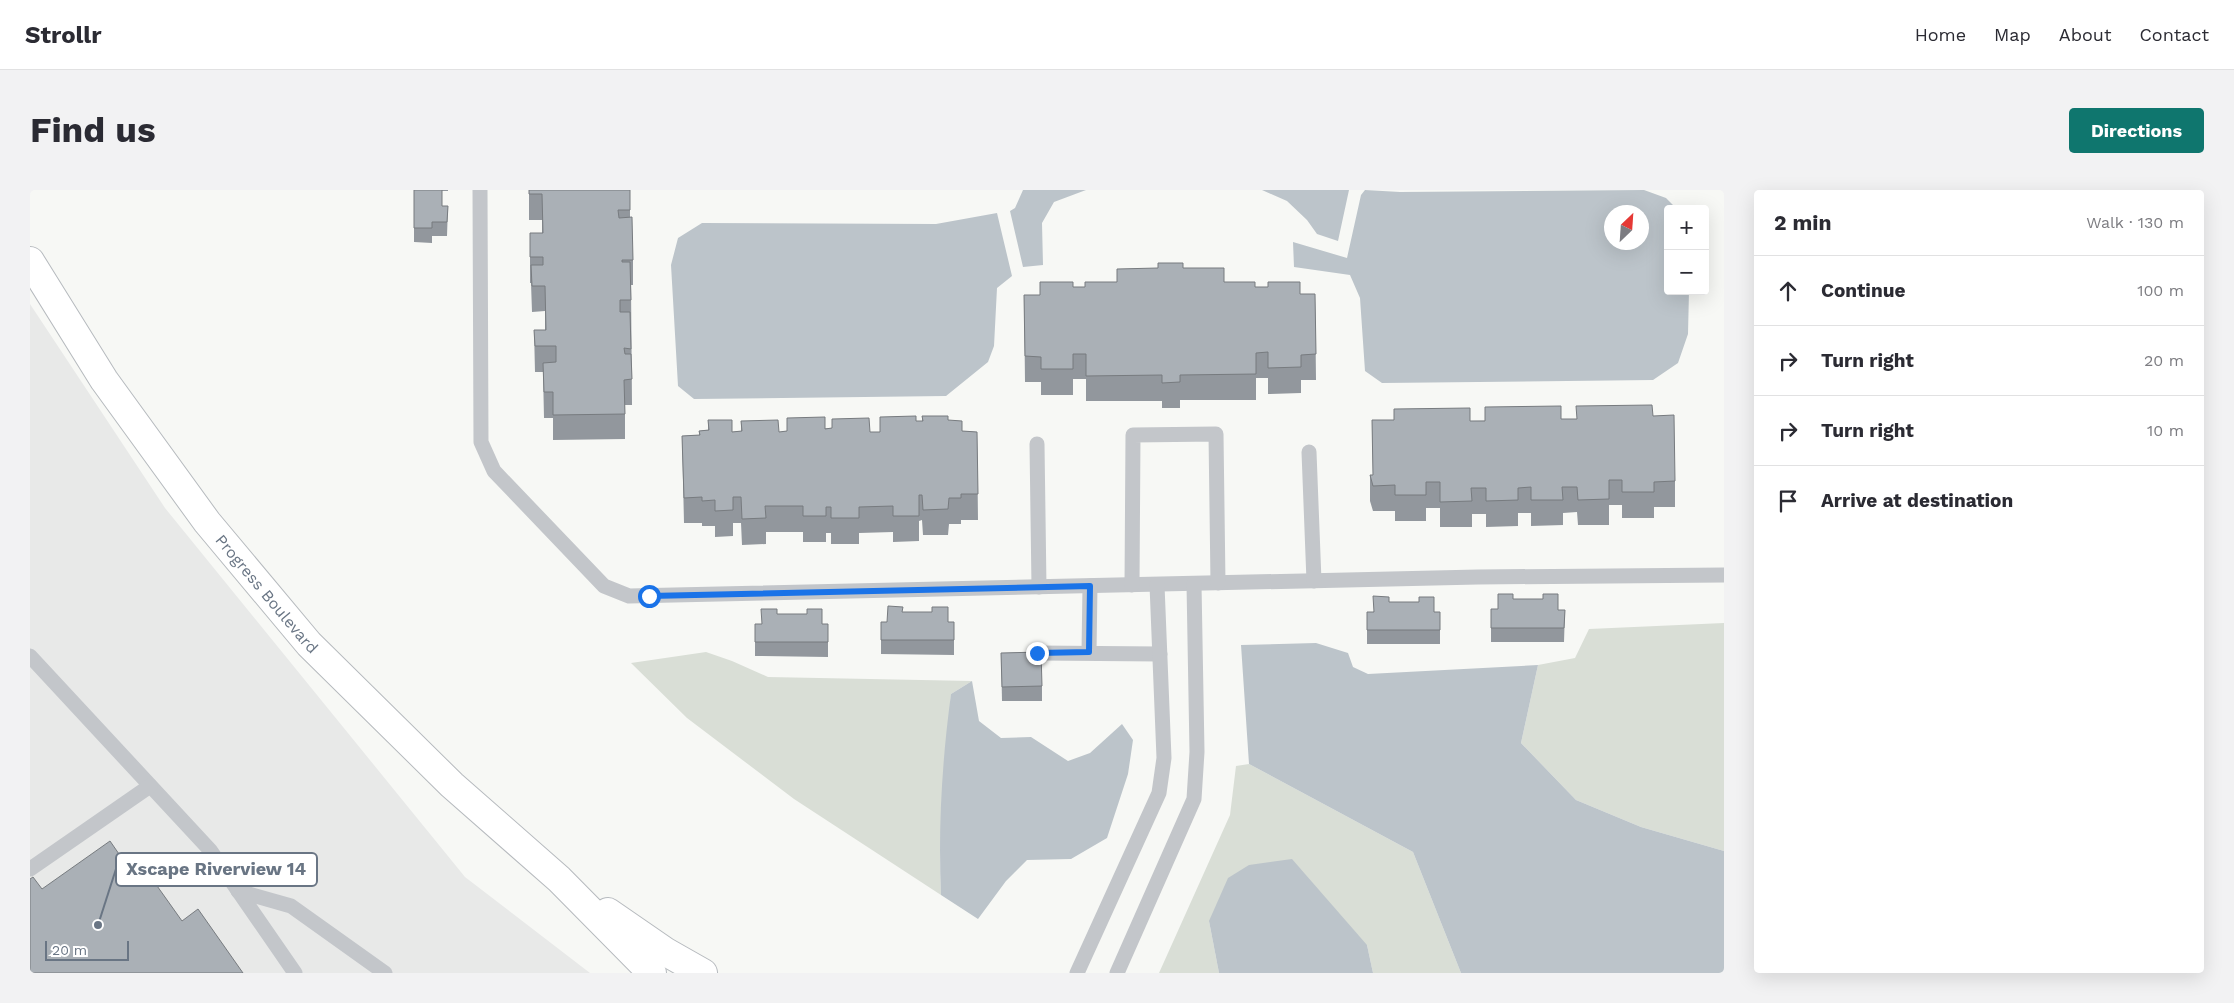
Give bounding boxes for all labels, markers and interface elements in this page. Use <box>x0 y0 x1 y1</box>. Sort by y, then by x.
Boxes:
text: Strollr <box>25 21 102 49</box>
text: Home <box>1915 24 1966 45</box>
text: Map <box>1994 24 2031 45</box>
text: About <box>2059 24 2111 45</box>
text: Contact <box>2139 24 2209 45</box>
button: Directions <box>2069 108 2204 153</box>
text: Find us <box>30 109 156 151</box>
north arrow <box>1604 205 1649 250</box>
map controls <box>1664 205 1709 295</box>
button: + <box>1664 205 1709 250</box>
text: 2 min <box>1774 210 1831 235</box>
text: Walk · 130 m <box>2086 213 2184 232</box>
button: − <box>1664 250 1709 295</box>
icon: ahead <box>1774 277 1802 305</box>
text: Continue <box>1821 279 1905 302</box>
text: 100 m <box>2137 281 2184 300</box>
icon: right <box>1774 347 1802 375</box>
text: Turn right <box>1821 349 1914 372</box>
text: 20 m <box>2144 351 2184 370</box>
icon: right <box>1774 417 1802 445</box>
text: Turn right <box>1821 419 1914 442</box>
text: 10 m <box>2147 421 2184 440</box>
icon: arrive <box>1774 487 1802 515</box>
text: Arrive at destination <box>1821 489 2013 512</box>
street label: Progress Boulevard <box>212 530 322 657</box>
route start <box>638 585 661 608</box>
route end <box>1026 642 1049 665</box>
callout: Xscape Riverview 14 <box>116 853 317 886</box>
text: Xscape Riverview 14 <box>126 858 306 879</box>
scale bar <box>45 938 129 961</box>
text: 20 m <box>52 942 87 958</box>

